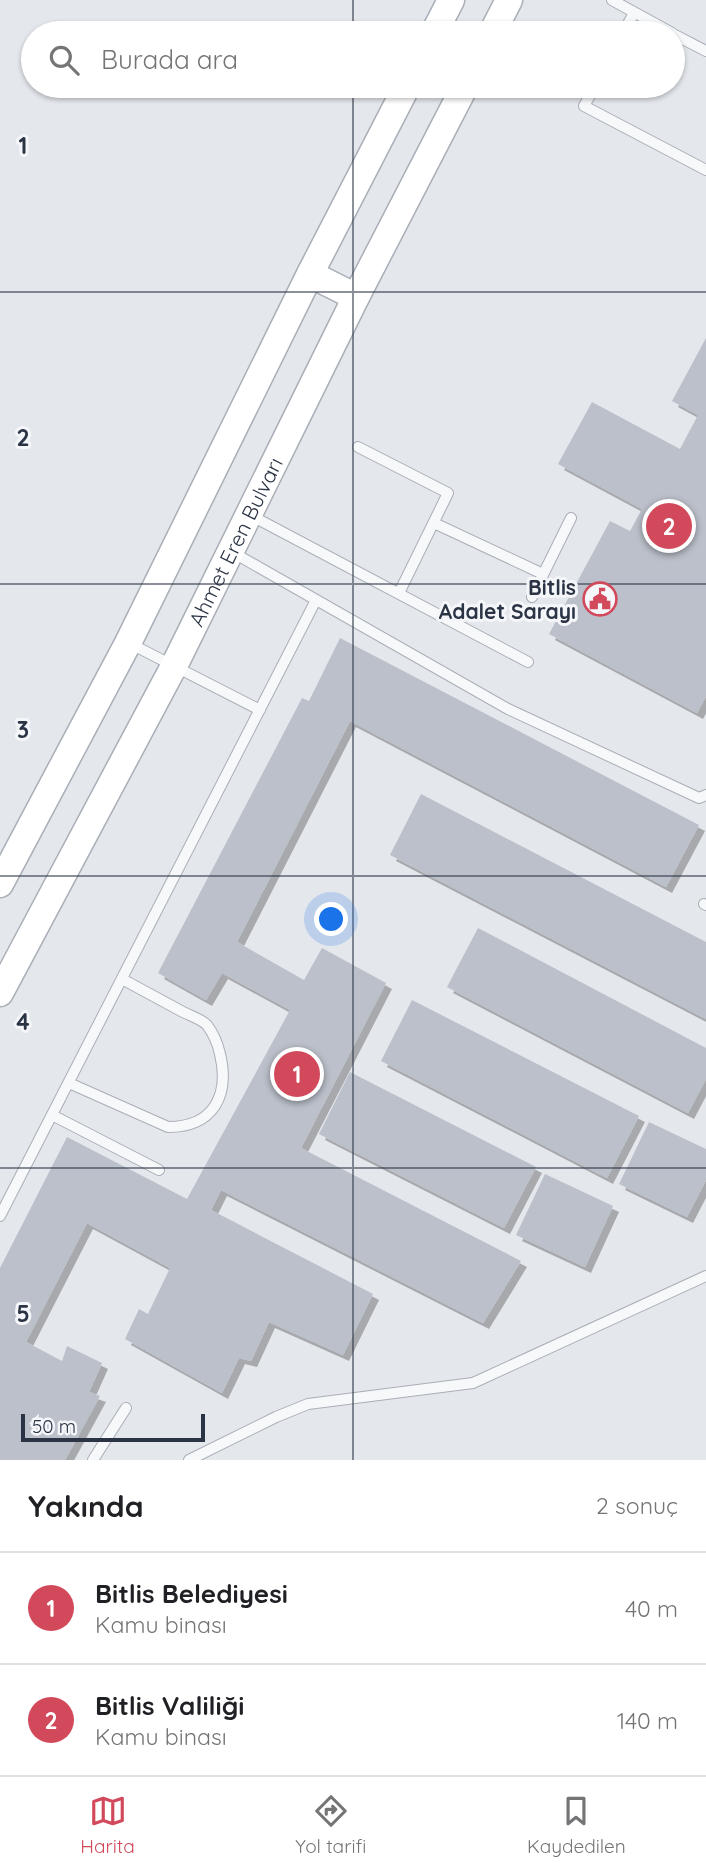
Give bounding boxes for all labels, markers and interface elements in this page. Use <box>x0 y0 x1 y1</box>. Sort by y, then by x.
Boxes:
search box <box>21 21 685 98</box>
icon: search <box>45 41 83 79</box>
text: Burada ara <box>101 43 238 76</box>
text: 1 <box>19 131 27 160</box>
text: 2 <box>16 423 30 452</box>
street label: Ahmet Eren Bulvarı <box>183 453 288 630</box>
pin: 2 <box>646 500 692 552</box>
place label: Bitlis Adalet Sarayı <box>439 574 576 624</box>
public building icon: Bitlis Adalet Sarayı <box>581 580 619 618</box>
text: 3 <box>17 715 29 744</box>
your location <box>314 902 348 936</box>
text: 4 <box>16 1007 30 1036</box>
pin: 1 <box>274 1048 320 1100</box>
text: 5 <box>16 1299 30 1328</box>
scale bar <box>21 1411 205 1443</box>
text: 50 m <box>32 1414 76 1438</box>
text: Yakında <box>28 1487 143 1525</box>
text: 2 sonuç <box>596 1491 678 1520</box>
text: Bitlis Belediyesi <box>95 1577 288 1610</box>
text: 1 <box>47 1594 55 1623</box>
text: 40 m <box>625 1594 678 1623</box>
text: Kamu binası <box>95 1610 227 1639</box>
text: Bitlis Valiliği <box>95 1689 244 1722</box>
text: 2 <box>44 1706 58 1735</box>
text: 140 m <box>617 1706 678 1735</box>
text: Kamu binası <box>95 1722 227 1751</box>
tab: Harita <box>80 1792 135 1858</box>
tab: Yol tarifi <box>295 1792 366 1858</box>
tab: Kaydedilen <box>527 1792 626 1858</box>

